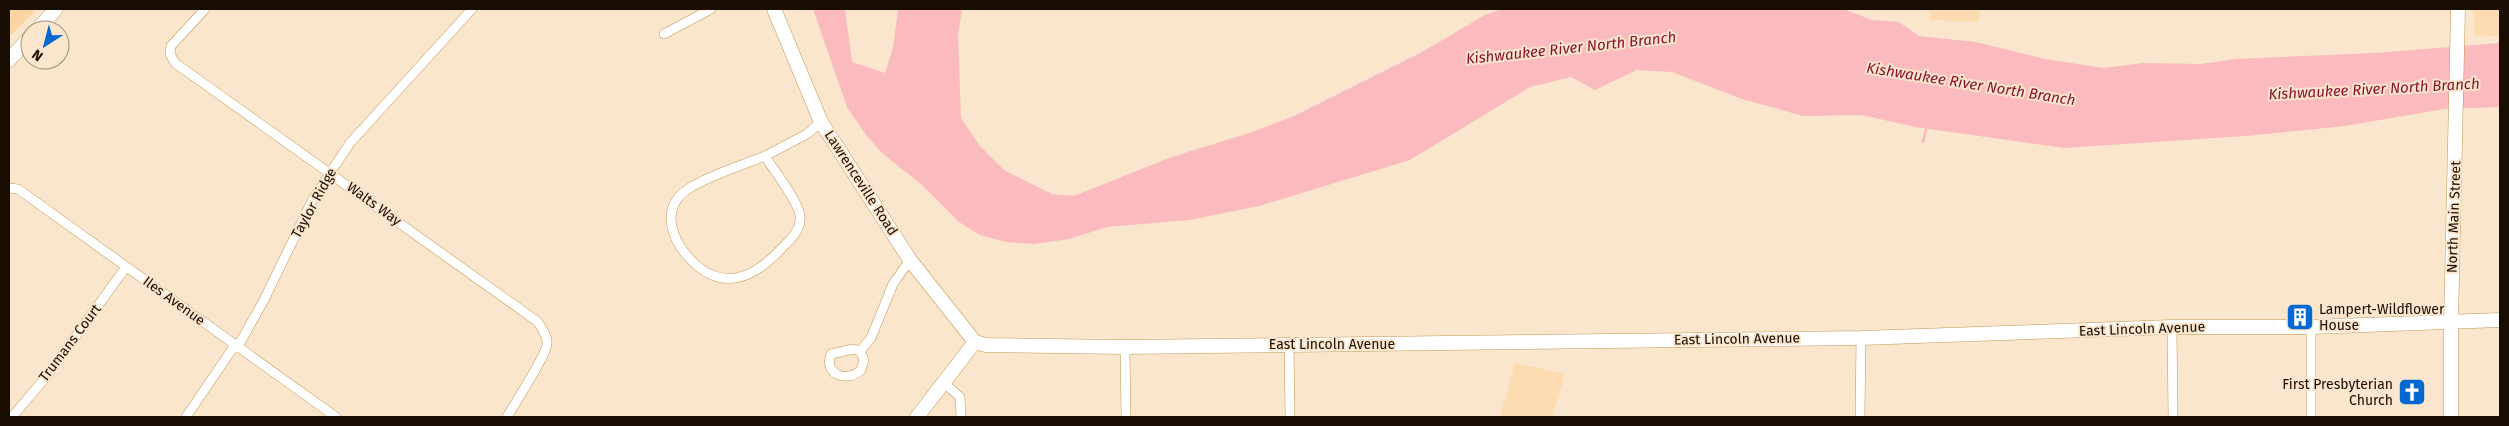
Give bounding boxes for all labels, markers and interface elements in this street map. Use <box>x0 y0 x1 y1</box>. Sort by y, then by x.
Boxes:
north arrow <box>20 20 70 70</box>
water label: Kishwaukee River North Branch <box>1465 28 1677 68</box>
text: N <box>29 46 46 65</box>
water label: Kishwaukee River North Branch <box>1865 59 2077 109</box>
water label: Kishwaukee River North Branch <box>2268 74 2480 104</box>
street label: Lawrenceville Road <box>821 127 901 239</box>
street label: North Main Street <box>2444 160 2464 273</box>
street label: Taylor Ridge <box>288 165 340 241</box>
street label: Walts Way <box>343 178 405 230</box>
street label: Iles Avenue <box>140 273 208 329</box>
street label: Trumans Court <box>35 300 105 385</box>
place label: Lampert-Wildflower House <box>2319 301 2445 334</box>
building icon: Lampert-Wildflower House <box>2285 302 2315 332</box>
street label: East Lincoln Avenue <box>2079 318 2205 340</box>
street label: East Lincoln Avenue <box>1674 329 1800 349</box>
street label: East Lincoln Avenue <box>1269 336 1395 353</box>
place label: First Presbyterian Church <box>2282 376 2393 409</box>
church icon: First Presbyterian Church <box>2397 377 2427 407</box>

